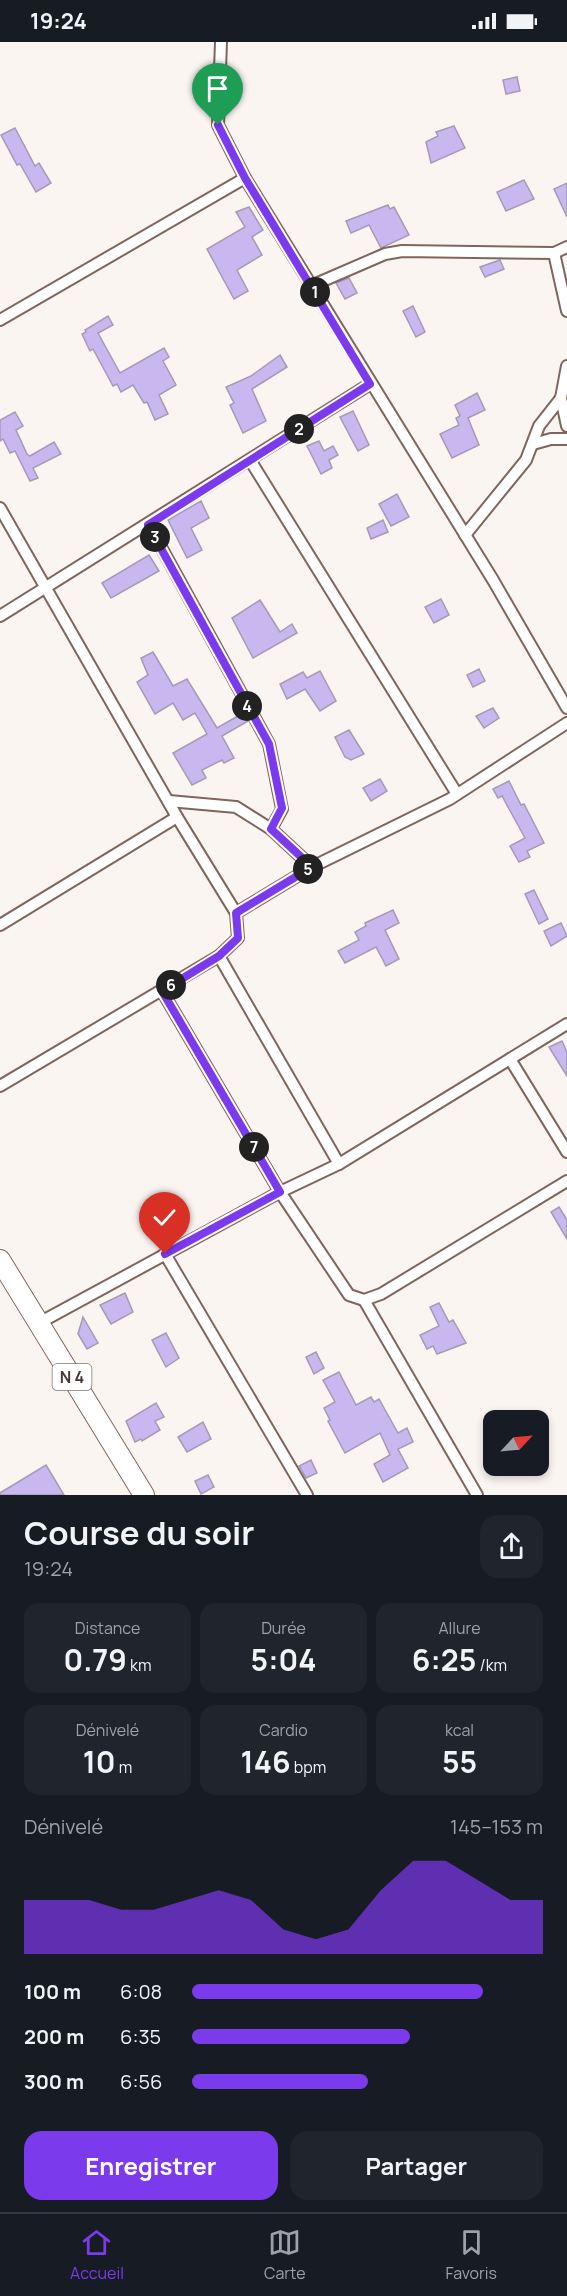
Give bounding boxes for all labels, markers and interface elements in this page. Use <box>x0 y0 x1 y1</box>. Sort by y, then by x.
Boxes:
text: 19:24 <box>30 6 87 36</box>
pin <box>192 63 243 125</box>
icon: arrive <box>201 72 234 105</box>
pin: 1 <box>300 277 330 307</box>
text: 1 <box>311 281 319 303</box>
pin: 2 <box>284 414 314 444</box>
text: 2 <box>294 418 304 440</box>
pin: 3 <box>140 522 170 552</box>
text: 3 <box>150 526 160 548</box>
pin: 4 <box>232 691 262 721</box>
text: 4 <box>242 695 252 717</box>
pin: 5 <box>293 854 323 884</box>
text: 5 <box>303 858 313 880</box>
pin: 6 <box>156 970 186 1000</box>
text: 6 <box>166 974 176 996</box>
pin: 7 <box>239 1132 269 1162</box>
text: 7 <box>250 1136 258 1158</box>
pin <box>139 1192 190 1254</box>
icon: check <box>148 1201 181 1234</box>
road number: N 4 <box>52 1364 92 1390</box>
north arrow <box>483 1410 549 1476</box>
map controls <box>483 1410 549 1476</box>
text: Course du soir <box>24 1510 255 1555</box>
button: share <box>480 1515 543 1578</box>
text: 19:24 <box>24 1555 73 1582</box>
text: Distance <box>75 1617 140 1639</box>
text: Durée <box>261 1617 306 1639</box>
text: Allure <box>438 1617 481 1639</box>
text: 0.79 <box>63 1639 127 1680</box>
text: 5:04 <box>251 1639 316 1680</box>
text: 6:25 <box>412 1639 476 1680</box>
text: km <box>127 1654 152 1676</box>
text: /km <box>476 1654 507 1676</box>
text: Dénivelé <box>76 1719 139 1741</box>
text: Cardio <box>259 1719 308 1741</box>
text: kcal <box>445 1719 474 1741</box>
text: 10 <box>83 1741 116 1782</box>
text: 146 <box>241 1741 291 1782</box>
text: 55 <box>442 1741 477 1782</box>
text: m <box>116 1756 132 1778</box>
text: bpm <box>291 1756 326 1778</box>
text: Dénivelé <box>24 1813 103 1840</box>
text: 145–153 m <box>450 1813 543 1840</box>
text: 100 m <box>24 1978 81 2005</box>
text: 6:08 <box>120 1978 162 2005</box>
text: 200 m <box>24 2023 84 2050</box>
text: 6:35 <box>120 2023 161 2050</box>
text: 300 m <box>24 2068 84 2095</box>
text: 6:56 <box>120 2068 162 2095</box>
button: Enregistrer <box>24 2131 278 2200</box>
button: Partager <box>290 2131 543 2200</box>
tab: Accueil <box>70 2226 124 2284</box>
tab: Carte <box>264 2226 305 2284</box>
tab: Favoris <box>445 2226 497 2284</box>

